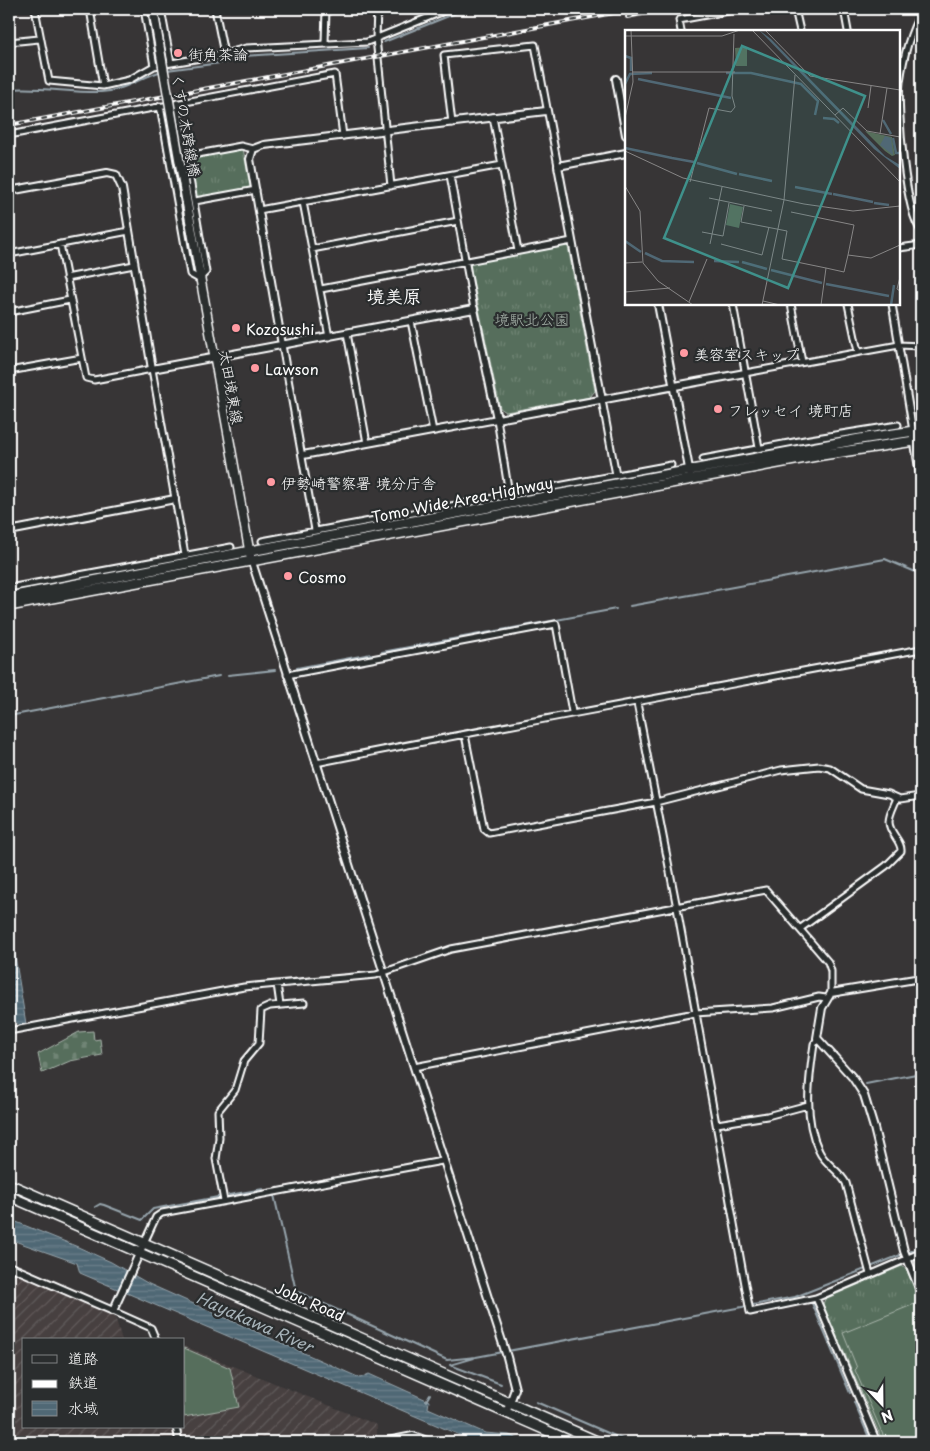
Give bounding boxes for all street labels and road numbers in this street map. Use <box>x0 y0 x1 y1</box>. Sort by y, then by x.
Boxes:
street label: くすの木跨線橋 <box>167 71 207 179</box>
street label: 太田境東線 <box>214 348 250 426</box>
street label: Tomo Wide Area Highway <box>369 470 555 528</box>
street label: Jobu Road <box>271 1275 349 1327</box>

